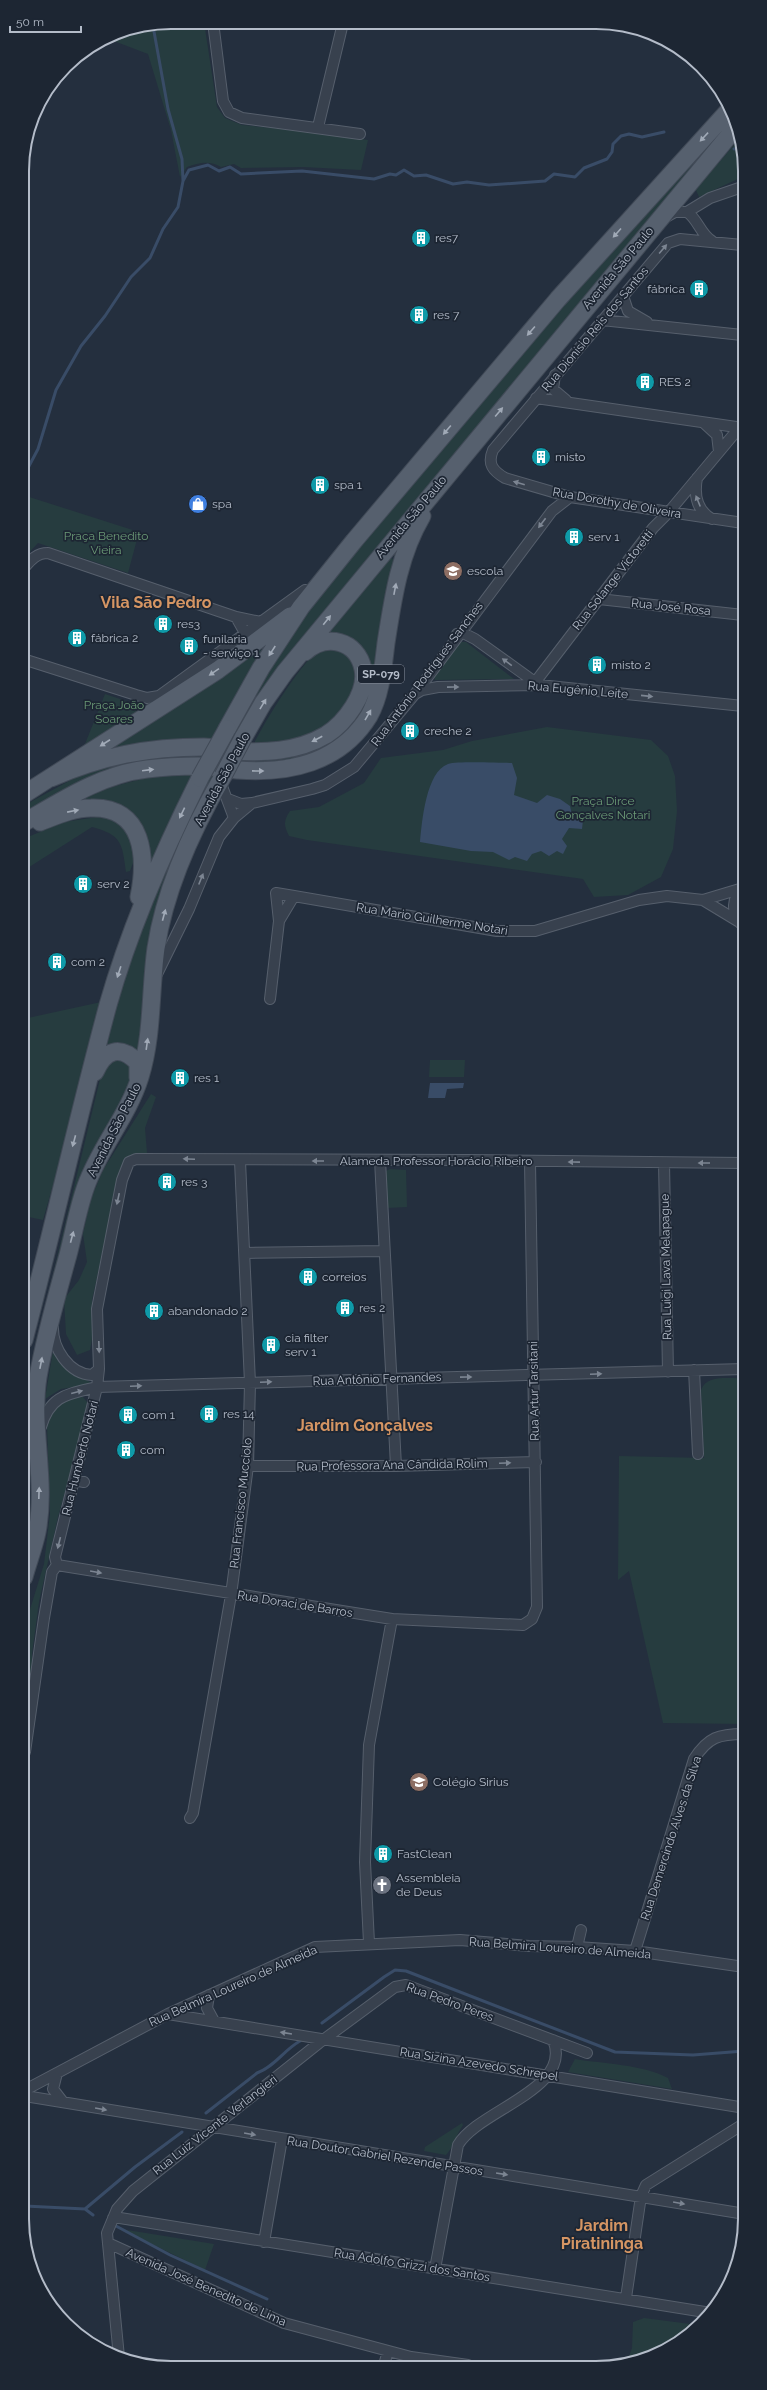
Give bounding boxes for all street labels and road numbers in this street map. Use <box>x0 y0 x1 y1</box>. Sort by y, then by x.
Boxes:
street label: Avenida São Paulo <box>579 224 657 312</box>
street label: Rua Dionísio Reis dos Santos <box>539 264 651 394</box>
street label: Avenida São Paulo <box>372 473 450 561</box>
street label: Rua Dorothy de Oliveira <box>552 485 682 521</box>
street label: Rua Solange Victoretti <box>570 527 656 633</box>
street label: Rua José Rosa <box>630 596 712 618</box>
street label: Rua Antônio Rodrigues Sanches <box>368 599 486 749</box>
road number: SP-079 <box>358 665 404 683</box>
street label: Rua Eugênio Leite <box>527 679 629 701</box>
street label: Avenida São Paulo <box>192 730 252 828</box>
street label: Rua Mario Guilherme Notari <box>355 900 509 938</box>
street label: Avenida São Paulo <box>84 1081 144 1179</box>
street label: Alameda Professor Horácio Ribeiro <box>340 1154 532 1168</box>
street label: Rua Luigi Lava Melapague <box>658 1194 674 1340</box>
street label: Rua Artur Tarsitani <box>526 1341 542 1441</box>
street label: Rua Antônio Fernandes <box>312 1370 442 1388</box>
street label: Rua Humberto Notari <box>59 1399 101 1517</box>
street label: Rua Francisco Mucciolo <box>227 1437 255 1569</box>
street label: Rua Professora Ana Cândida Rolim <box>296 1456 488 1474</box>
street label: Rua Doraci de Barros <box>236 1588 354 1620</box>
street label: Rua Demercindo Alves da Silva <box>638 1754 704 1922</box>
street label: Rua Belmira Loureiro de Almeida <box>468 1935 652 1961</box>
street label: Rua Belmira Loureiro de Almeida <box>147 1942 319 2030</box>
street label: Rua Pedro Peres <box>404 1980 496 2024</box>
street label: Rua Sizina Azevedo Schrepel <box>399 2045 560 2084</box>
street label: Rua Luiz Vicente Verlangieri <box>150 2072 280 2178</box>
street label: Rua Doutor Gabriel Rezende Passos <box>286 2134 484 2178</box>
street label: Avenida José Benedito de Lima <box>124 2245 288 2329</box>
street label: Rua Adolfo Grizzi dos Santos <box>333 2246 491 2284</box>

